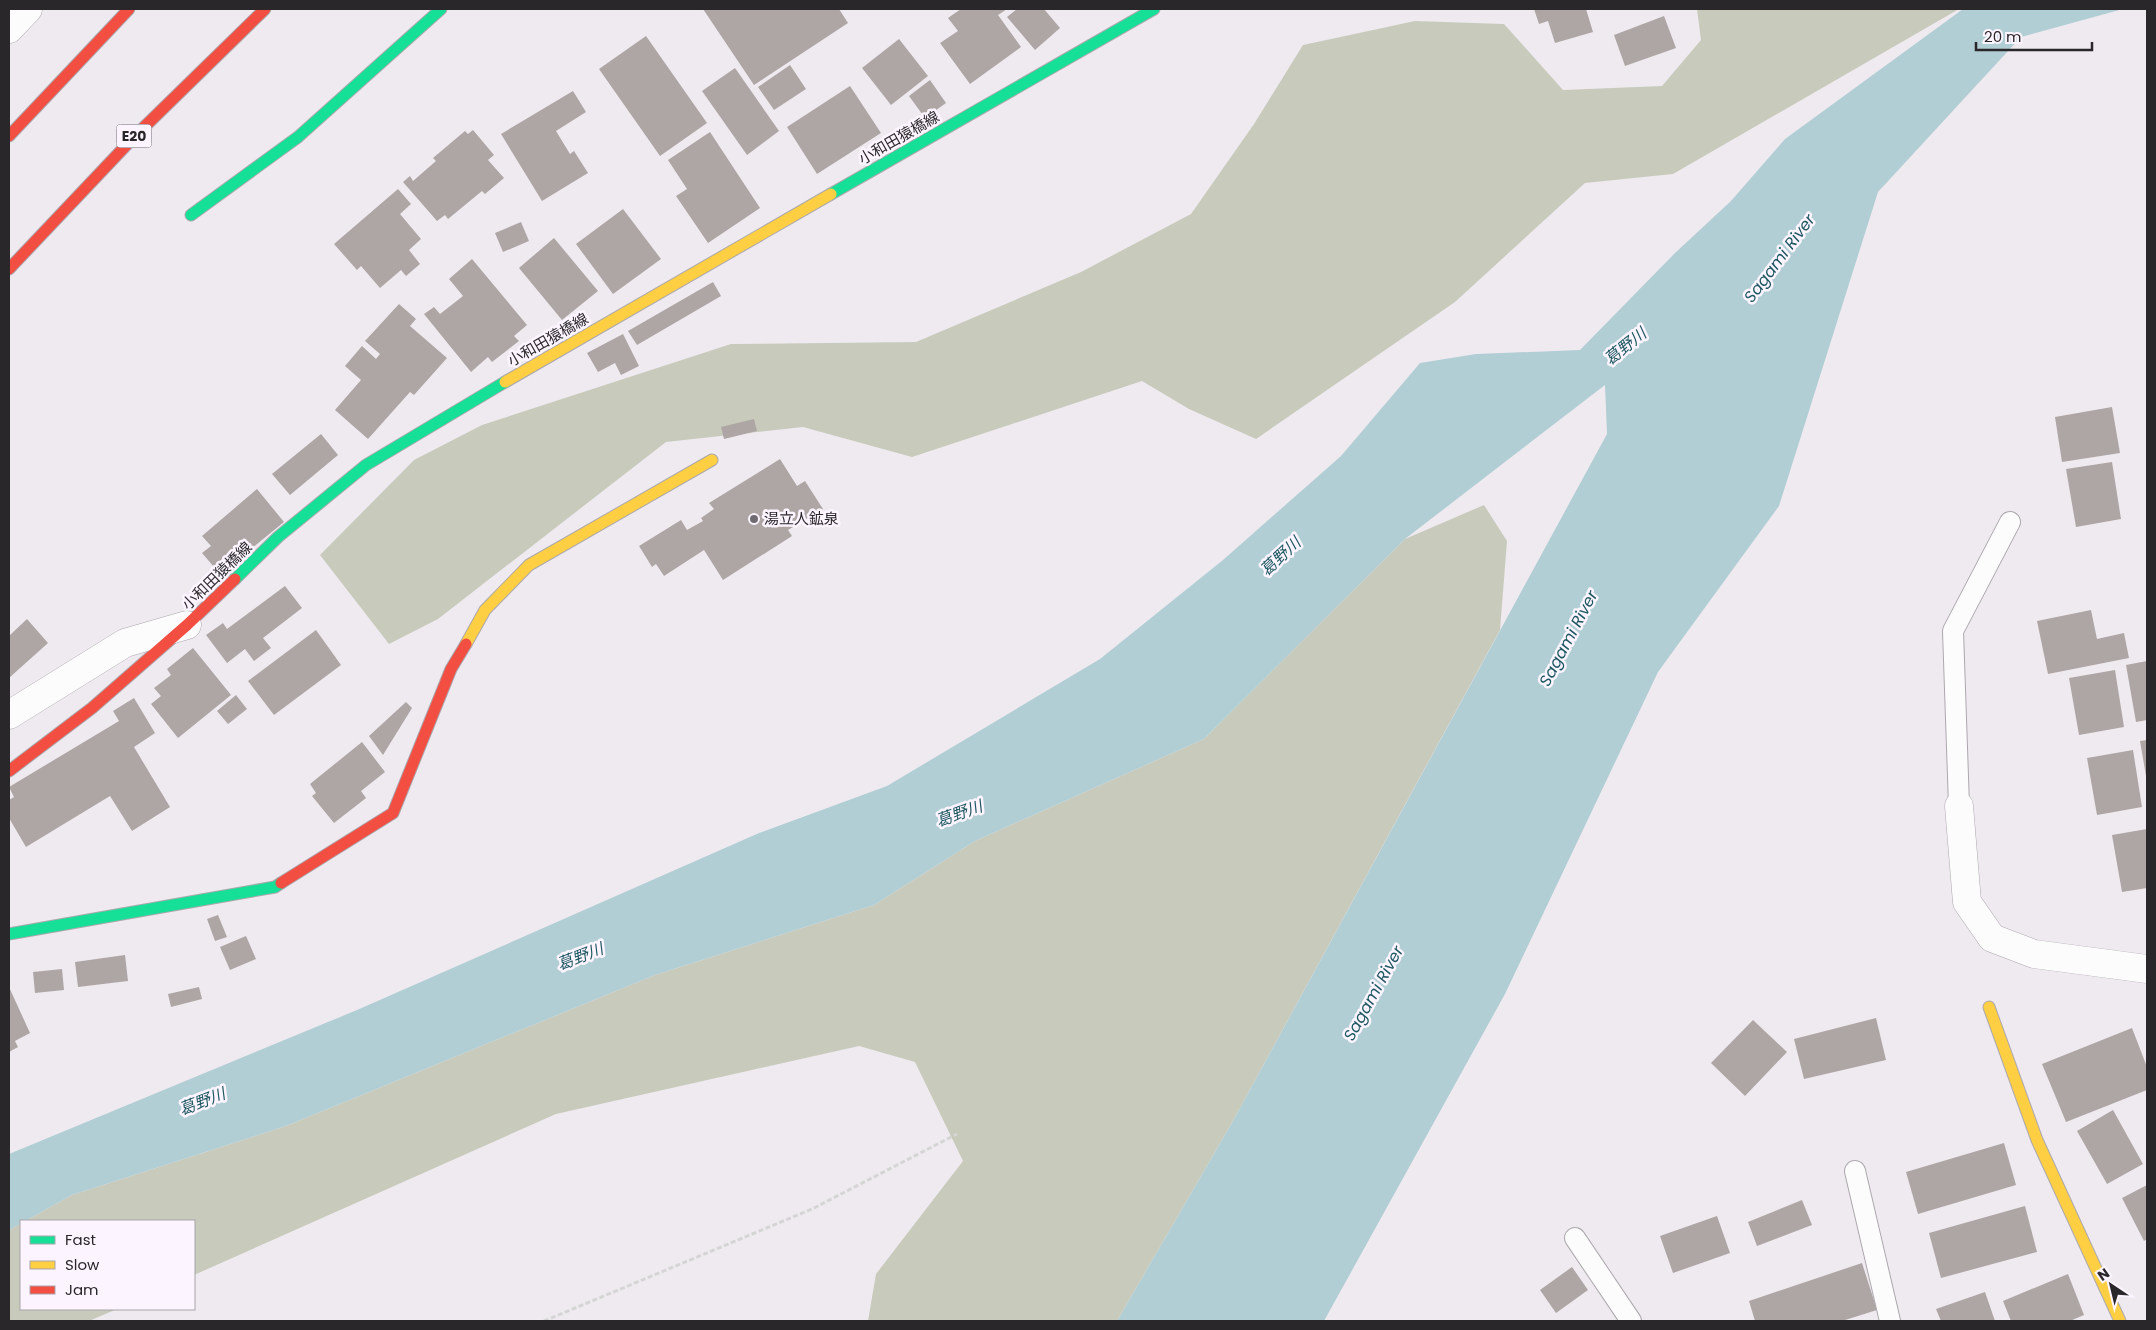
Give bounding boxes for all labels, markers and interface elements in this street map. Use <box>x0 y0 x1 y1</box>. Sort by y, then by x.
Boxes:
scale bar <box>1976 20 2092 52</box>
text: 20 m <box>1984 26 2022 47</box>
street label: 小和田猿橋線 <box>855 106 943 169</box>
road number: E20 <box>116 124 152 148</box>
water label: Sagami River <box>1738 208 1821 307</box>
street label: 小和田猿橋線 <box>504 308 592 371</box>
water label: 葛野川 <box>1599 321 1653 370</box>
place label: 湯立人鉱泉 <box>764 508 839 529</box>
marker: 湯立人鉱泉 <box>748 513 760 525</box>
water label: 葛野川 <box>1255 530 1307 581</box>
street label: 小和田猿橋線 <box>177 537 256 614</box>
water label: Sagami River <box>1534 585 1604 690</box>
water label: 葛野川 <box>933 794 988 832</box>
water label: 葛野川 <box>554 936 609 976</box>
water label: Sagami River <box>1338 941 1410 1045</box>
water label: 葛野川 <box>176 1081 231 1121</box>
legend <box>20 1220 195 1310</box>
text: Fast <box>65 1229 96 1250</box>
text: Slow <box>65 1254 100 1275</box>
north arrow <box>2086 1260 2136 1310</box>
text: N <box>2093 1263 2114 1286</box>
text: Jam <box>65 1279 99 1300</box>

